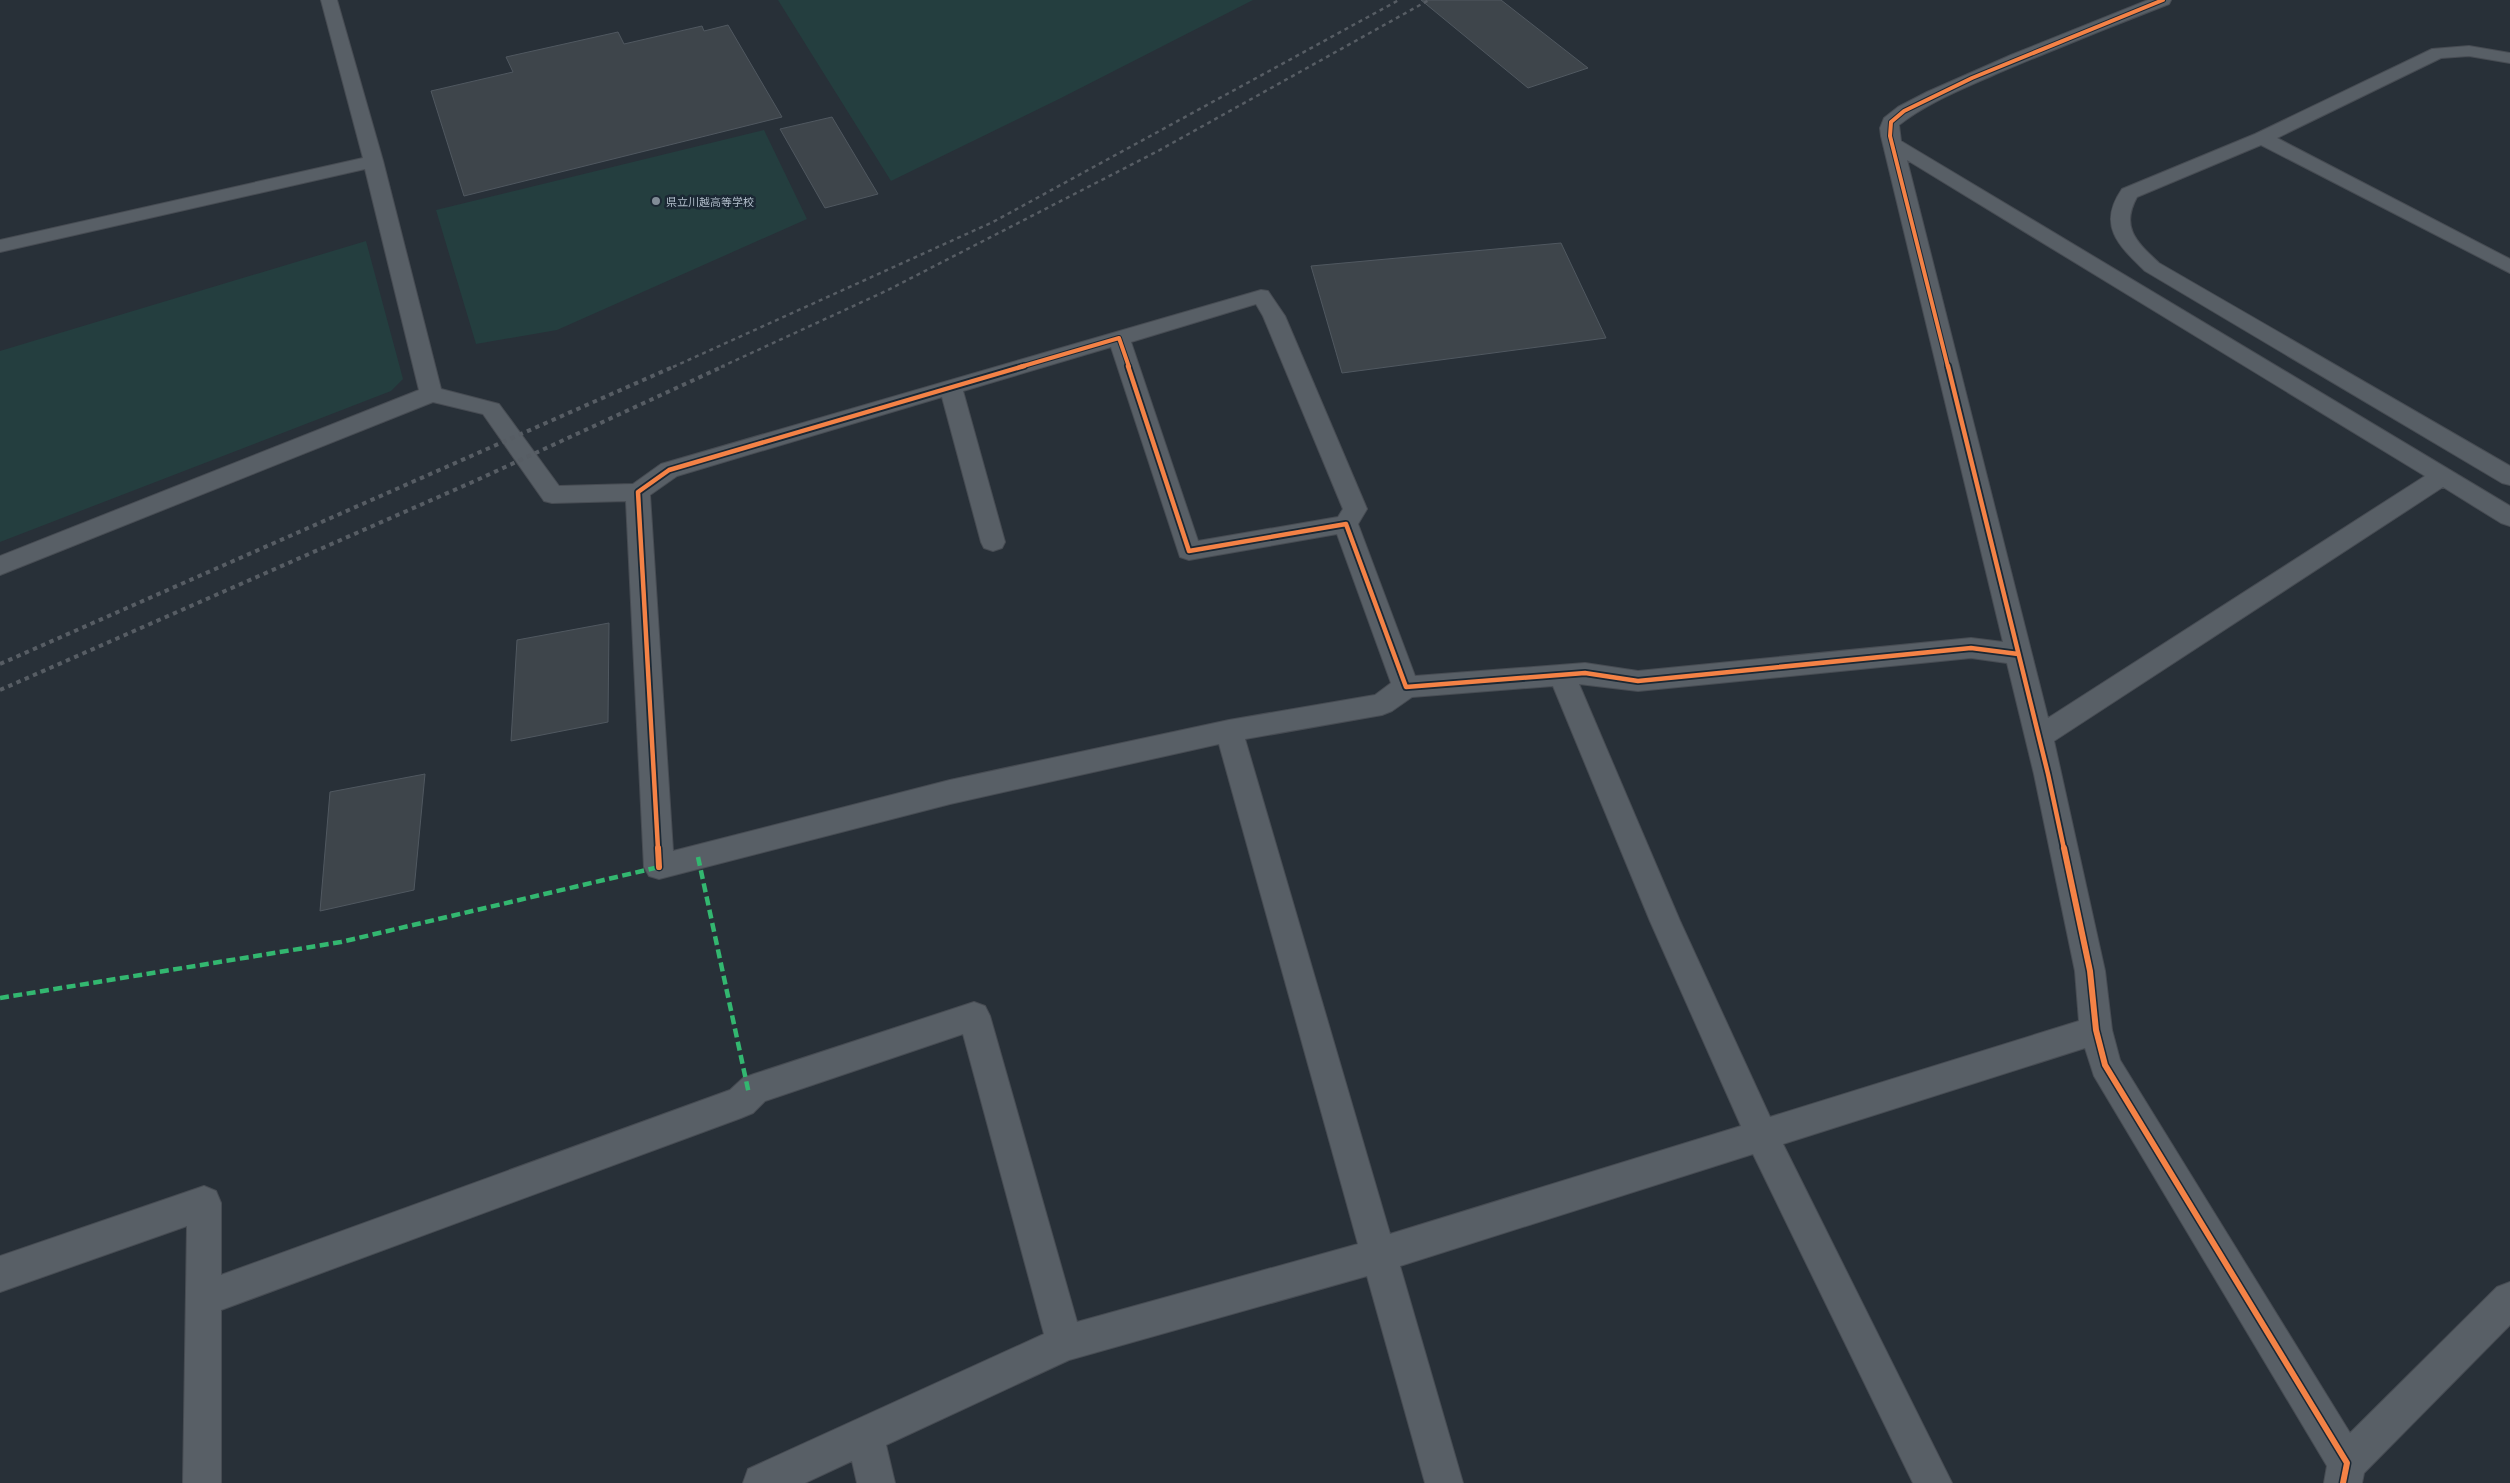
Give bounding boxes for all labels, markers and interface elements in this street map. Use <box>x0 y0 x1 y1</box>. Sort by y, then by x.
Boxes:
place label: 県立川越高等学校 <box>666 194 754 209</box>
marker: 県立川越高等学校 <box>650 195 662 207</box>

